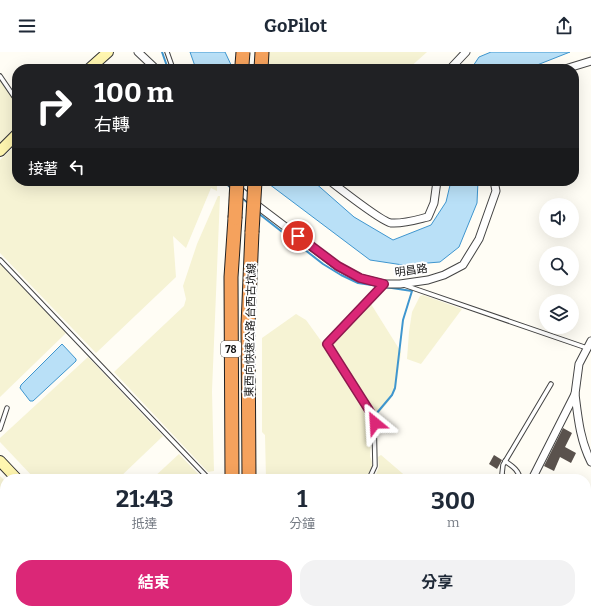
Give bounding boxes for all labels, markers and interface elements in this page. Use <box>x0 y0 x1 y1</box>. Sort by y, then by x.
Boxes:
icon: menu <box>16 15 38 37</box>
text: GoPilot <box>264 15 327 37</box>
icon: share <box>553 15 575 37</box>
text: 100 m <box>94 76 173 109</box>
icon: right <box>28 80 80 132</box>
text: 右轉 <box>94 114 130 136</box>
icon: left <box>66 156 88 178</box>
text: 接著 <box>28 160 58 178</box>
map controls <box>539 198 579 334</box>
button: sound <box>539 198 579 238</box>
pin <box>281 219 315 253</box>
icon: arrive <box>287 225 309 247</box>
button: search <box>539 246 579 286</box>
street label: 明昌路 <box>394 262 428 279</box>
street label: 東西向快速公路 台西古坑線 <box>243 263 258 397</box>
button: layers <box>539 294 579 334</box>
road number: 78 <box>221 341 241 357</box>
position arrow <box>354 402 396 444</box>
text: 21:43 <box>116 485 174 513</box>
text: 1 <box>297 485 307 513</box>
text: 300 <box>431 487 475 515</box>
text: m <box>447 515 459 530</box>
text: 抵達 <box>132 516 158 531</box>
text: 分鐘 <box>289 516 315 531</box>
button: 結束 <box>16 560 292 606</box>
button: 分享 <box>300 560 575 606</box>

